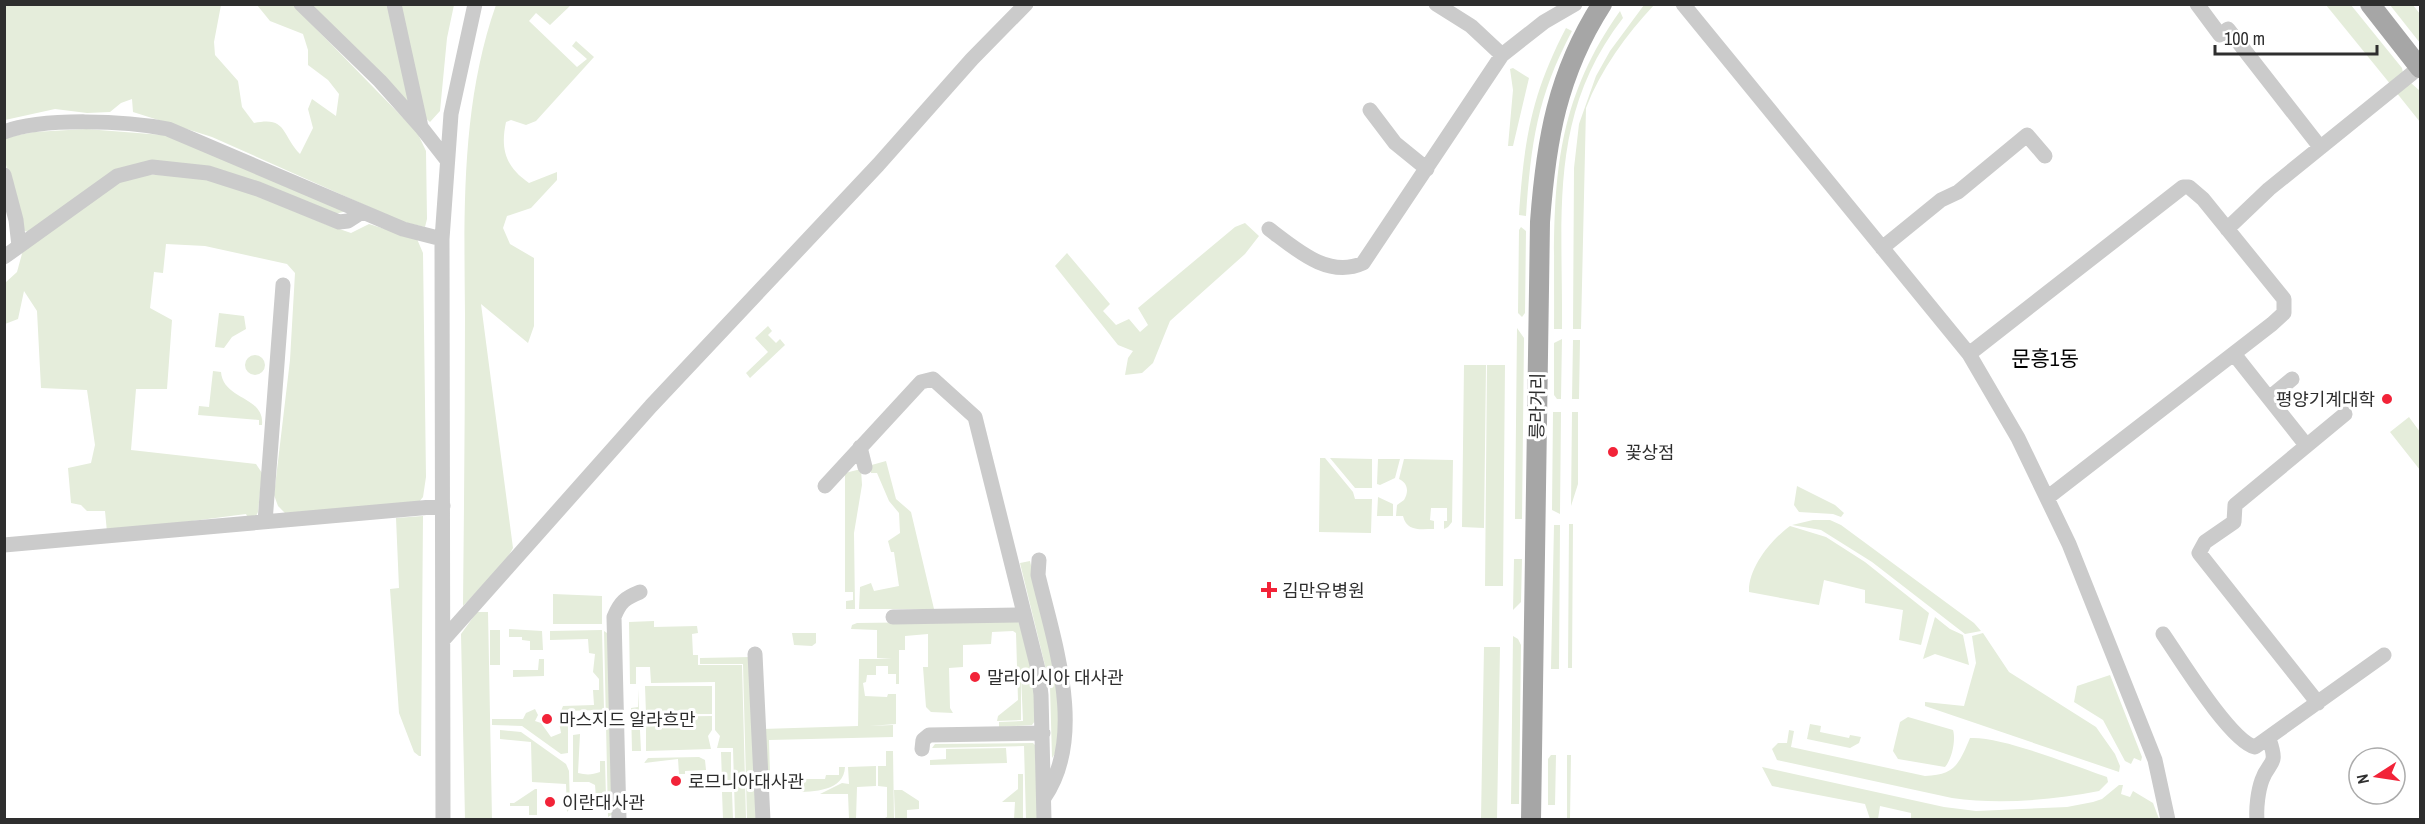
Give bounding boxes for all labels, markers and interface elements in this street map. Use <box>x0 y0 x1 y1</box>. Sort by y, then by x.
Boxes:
scale bar <box>2215 18 2377 56</box>
text: 100 m <box>2224 26 2265 51</box>
district label: 문흥1동 <box>2011 344 2079 373</box>
street label: 릉라거리 <box>1524 373 1550 439</box>
place label: 평양기계대학 <box>2276 387 2375 412</box>
marker: 평양기계대학 <box>2380 392 2394 406</box>
place label: 꽃상점 <box>1625 440 1675 465</box>
marker: 꽃상점 <box>1606 445 1620 459</box>
place label: 김만유병원 <box>1282 578 1365 603</box>
marker: 김만유병원 <box>1260 581 1278 599</box>
place label: 말라이시아 대사관 <box>987 665 1124 690</box>
marker: 말라이시아 대사관 <box>968 670 982 684</box>
place label: 마스지드 알라흐만 <box>559 707 696 732</box>
marker: 마스지드 알라흐만 <box>540 712 554 726</box>
north arrow <box>2347 746 2407 806</box>
place label: 로므니아대사관 <box>688 769 804 794</box>
text: N <box>2351 772 2374 786</box>
marker: 로므니아대사관 <box>669 774 683 788</box>
place label: 이란대사관 <box>562 790 645 815</box>
marker: 이란대사관 <box>543 795 557 809</box>

